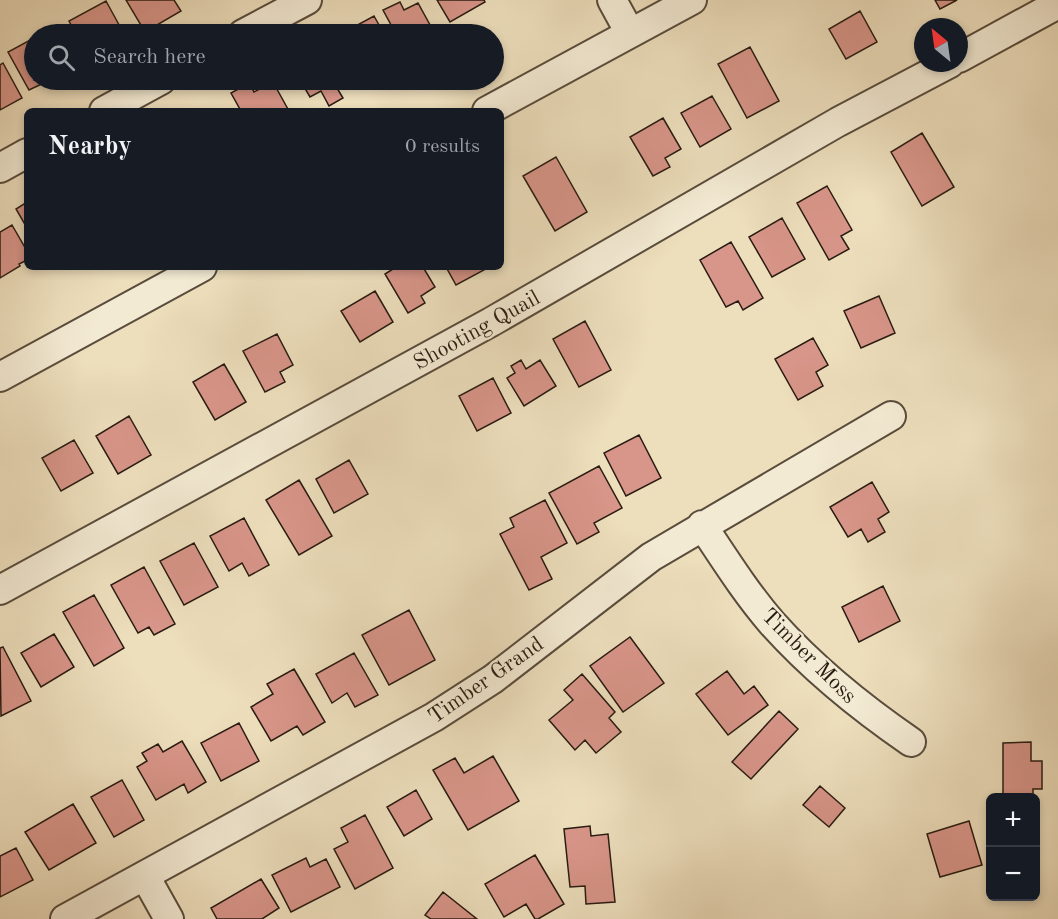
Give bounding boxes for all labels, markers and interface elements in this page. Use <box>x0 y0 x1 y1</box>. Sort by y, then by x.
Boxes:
north arrow <box>914 18 968 72</box>
search box <box>24 24 504 90</box>
icon: search <box>45 41 78 74</box>
text: Search here <box>93 46 206 68</box>
text: Nearby <box>48 134 132 160</box>
text: 0 results <box>405 137 480 157</box>
street label: Shooting Quail <box>410 287 544 375</box>
street label: Timber Moss <box>757 605 860 708</box>
street label: Timber Grand <box>425 633 548 728</box>
map controls <box>986 793 1040 901</box>
button: + <box>986 793 1040 847</box>
button: − <box>986 847 1040 901</box>

